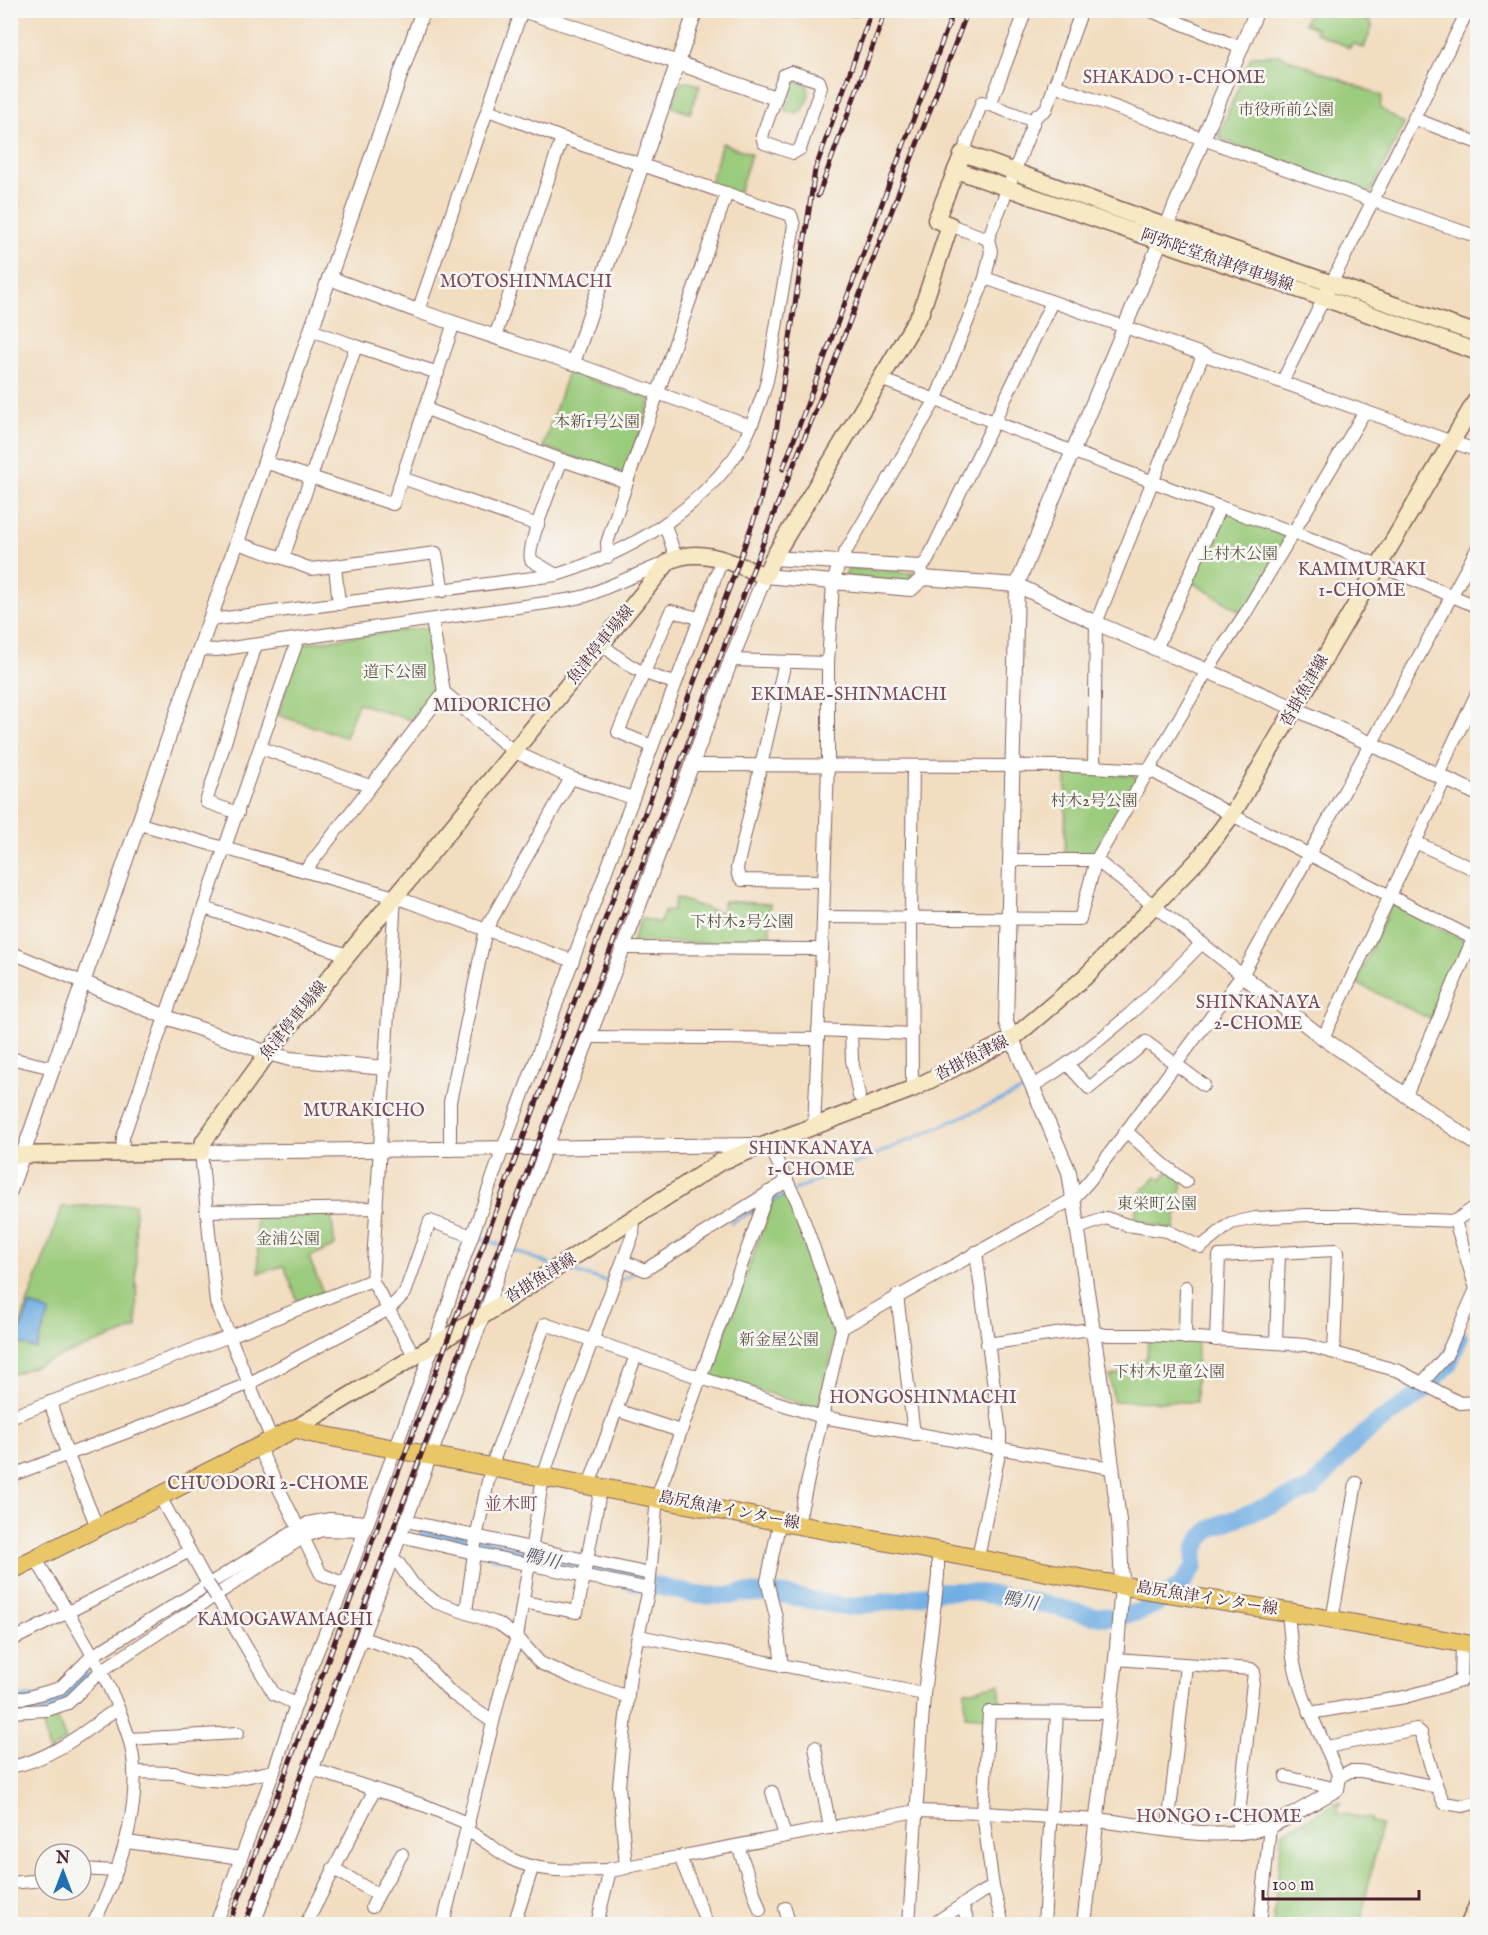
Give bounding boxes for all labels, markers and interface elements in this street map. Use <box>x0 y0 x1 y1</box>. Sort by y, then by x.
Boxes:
district label: SHAKADO 1-CHOME <box>1083 67 1265 90</box>
park label: 市役所前公園 <box>1238 101 1334 121</box>
street label: 阿弥陀堂魚津停車場線 <box>1138 225 1296 297</box>
district label: MOTOSHINMACHI <box>440 271 613 294</box>
park label: 本新1号公園 <box>554 413 640 433</box>
park label: 上村木公園 <box>1198 545 1278 565</box>
district label: KAMIMURAKI 1-CHOME <box>1298 559 1426 603</box>
street label: 魚津停車場線 <box>563 601 639 689</box>
street label: 沓掛魚津線 <box>1276 651 1334 731</box>
park label: 道下公園 <box>363 663 427 683</box>
district label: EKIMAE-SHINMACHI <box>751 684 947 707</box>
district label: MIDORICHO <box>433 695 551 718</box>
park label: 村木2号公園 <box>1050 792 1138 812</box>
park label: 下村木2号公園 <box>690 913 794 933</box>
street label: 魚津停車場線 <box>256 977 332 1065</box>
district label: SHINKANAYA 2-CHOME <box>1196 992 1321 1036</box>
street label: 沓掛魚津線 <box>932 1032 1012 1086</box>
district label: MURAKICHO <box>303 1100 425 1123</box>
district label: SHINKANAYA 1-CHOME <box>749 1138 874 1182</box>
park label: 東栄町公園 <box>1117 1195 1197 1215</box>
park label: 金浦公園 <box>256 1230 320 1250</box>
street label: 沓掛魚津線 <box>502 1249 580 1309</box>
park label: 新金屋公園 <box>739 1331 819 1351</box>
park label: 下村木児童公園 <box>1113 1363 1225 1383</box>
district label: HONGOSHINMACHI <box>829 1387 1017 1410</box>
district label: CHUODORI 2-CHOME <box>167 1473 369 1496</box>
street label: 島尻魚津インター線 <box>657 1488 801 1534</box>
district label: 並木町 <box>484 1494 538 1517</box>
water label: 鴨川 <box>522 1545 564 1576</box>
street label: 島尻魚津インター線 <box>1135 1578 1279 1620</box>
water label: 鴨川 <box>1000 1587 1042 1617</box>
district label: KAMOGAWAMACHI <box>197 1609 373 1632</box>
district label: HONGO 1-CHOME <box>1136 1806 1302 1829</box>
north arrow <box>33 1842 93 1902</box>
text: N <box>55 1849 70 1869</box>
scale bar <box>1263 1863 1419 1901</box>
text: 100 m <box>1272 1874 1314 1897</box>

